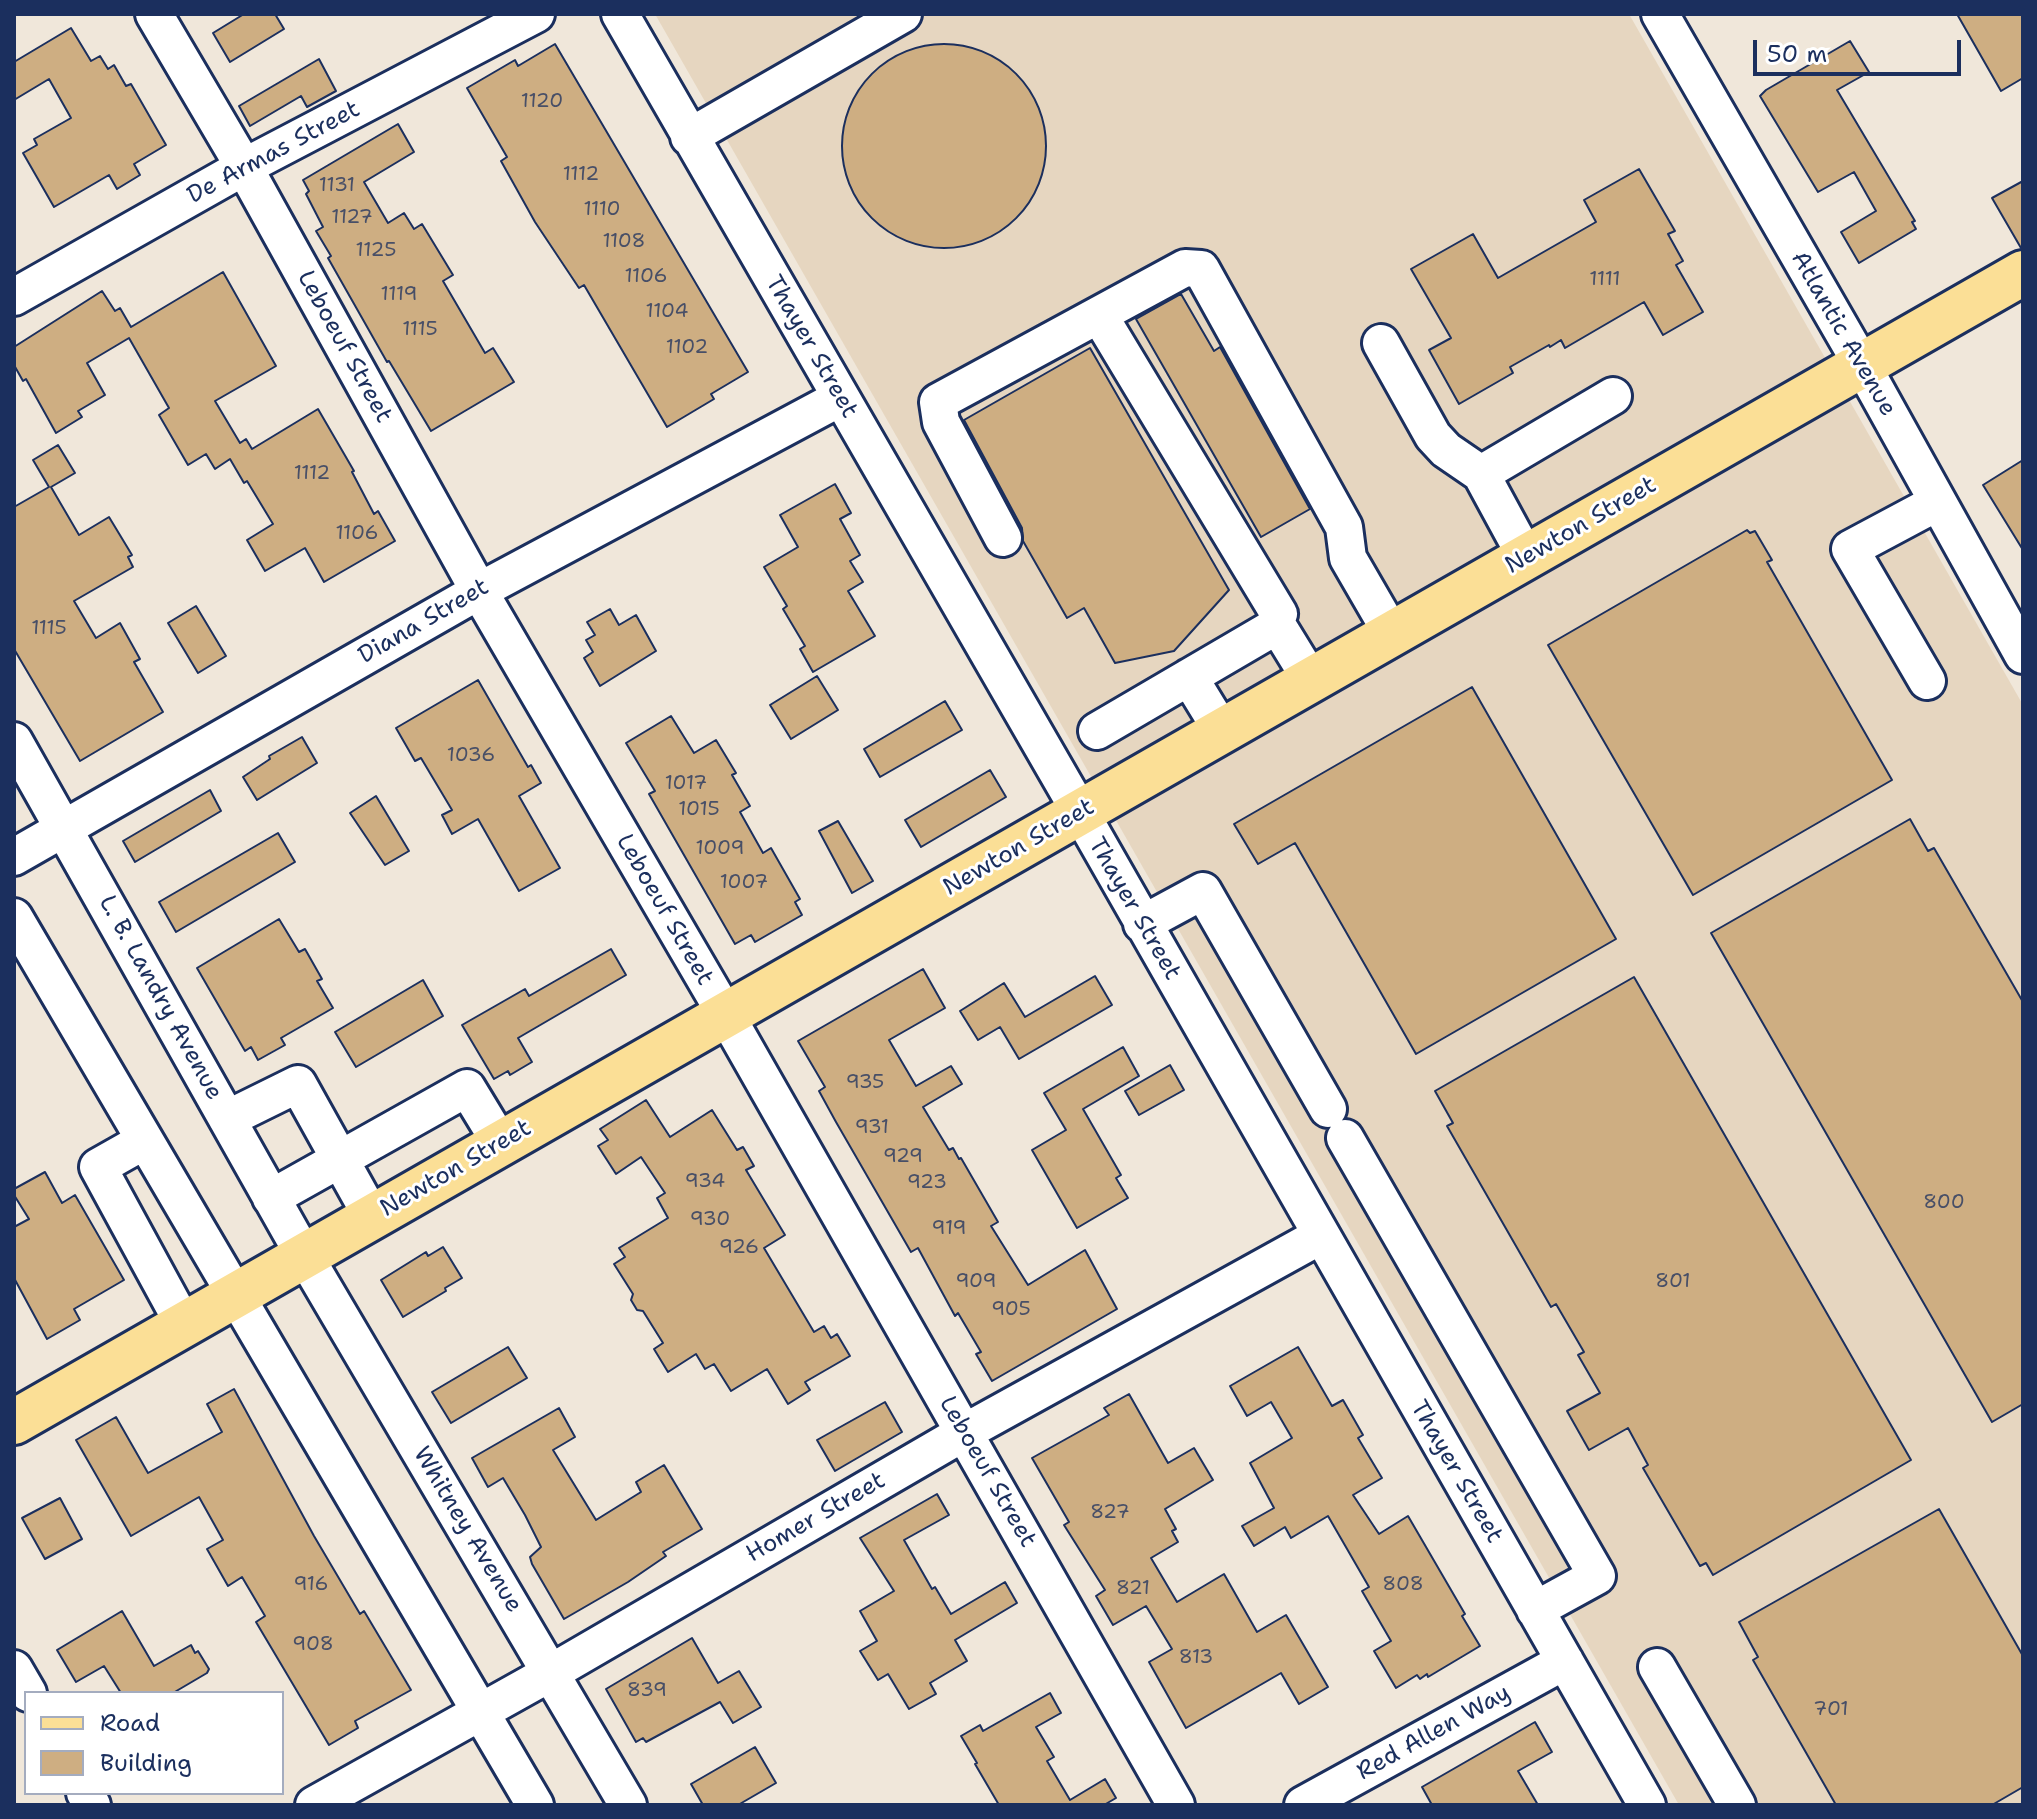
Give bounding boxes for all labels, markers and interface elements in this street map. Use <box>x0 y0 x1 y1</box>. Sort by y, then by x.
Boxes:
scale bar <box>1757 24 1965 74</box>
text: 50 m <box>1767 38 1827 70</box>
house number: 1120 <box>521 90 563 114</box>
street label: De Armas Street <box>183 95 365 211</box>
house number: 1112 <box>563 163 599 187</box>
house number: 1131 <box>319 174 355 198</box>
house number: 1110 <box>583 198 621 222</box>
house number: 1127 <box>331 206 373 230</box>
house number: 1108 <box>602 230 646 254</box>
house number: 1125 <box>356 239 396 263</box>
street label: Atlantic Avenue <box>1784 247 1902 421</box>
house number: 1106 <box>624 265 668 289</box>
street label: Leboeuf Street <box>290 266 398 428</box>
house number: 1111 <box>1589 268 1621 292</box>
street label: Thayer Street <box>759 271 863 423</box>
house number: 1119 <box>381 283 417 307</box>
house number: 1104 <box>646 300 688 324</box>
house number: 1115 <box>402 318 438 342</box>
house number: 1102 <box>666 336 708 360</box>
house number: 1112 <box>294 462 330 486</box>
street label: Newton Street <box>1500 471 1662 581</box>
house number: 1106 <box>335 522 379 546</box>
street label: Diana Street <box>354 573 494 671</box>
house number: 1115 <box>31 617 67 641</box>
house number: 1036 <box>447 744 495 768</box>
house number: 1017 <box>665 772 707 796</box>
street label: Newton Street <box>938 793 1100 903</box>
house number: 1015 <box>678 798 720 822</box>
street label: Leboeuf Street <box>609 829 719 991</box>
street label: Thayer Street <box>1082 833 1186 985</box>
house number: 1009 <box>695 837 745 861</box>
house number: 1007 <box>720 871 768 895</box>
street label: L. B. Landry Avenue <box>92 891 228 1105</box>
house number: 935 <box>846 1071 884 1095</box>
street label: Newton Street <box>375 1114 537 1224</box>
house number: 931 <box>855 1116 889 1140</box>
house number: 929 <box>883 1145 923 1169</box>
house number: 934 <box>685 1170 725 1194</box>
house number: 923 <box>907 1171 947 1195</box>
house number: 800 <box>1923 1191 1965 1215</box>
house number: 930 <box>690 1208 730 1232</box>
house number: 919 <box>932 1217 966 1241</box>
house number: 926 <box>719 1236 759 1260</box>
house number: 909 <box>955 1270 997 1294</box>
house number: 801 <box>1655 1270 1691 1294</box>
house number: 905 <box>991 1298 1031 1322</box>
street label: Leboeuf Street <box>932 1391 1042 1553</box>
street label: Thayer Street <box>1404 1396 1508 1548</box>
street label: Whitney Avenue <box>406 1442 528 1618</box>
street label: Homer Street <box>741 1467 891 1569</box>
house number: 827 <box>1090 1501 1130 1525</box>
house number: 916 <box>293 1573 329 1597</box>
house number: 808 <box>1382 1573 1424 1597</box>
house number: 821 <box>1116 1577 1150 1601</box>
house number: 908 <box>292 1633 334 1657</box>
house number: 813 <box>1179 1646 1213 1670</box>
house number: 839 <box>627 1679 667 1703</box>
street label: Red Allen Way <box>1352 1679 1516 1787</box>
legend <box>24 1691 284 1795</box>
house number: 701 <box>1813 1698 1849 1722</box>
text: Road <box>100 1707 160 1739</box>
text: Building <box>100 1747 192 1779</box>

